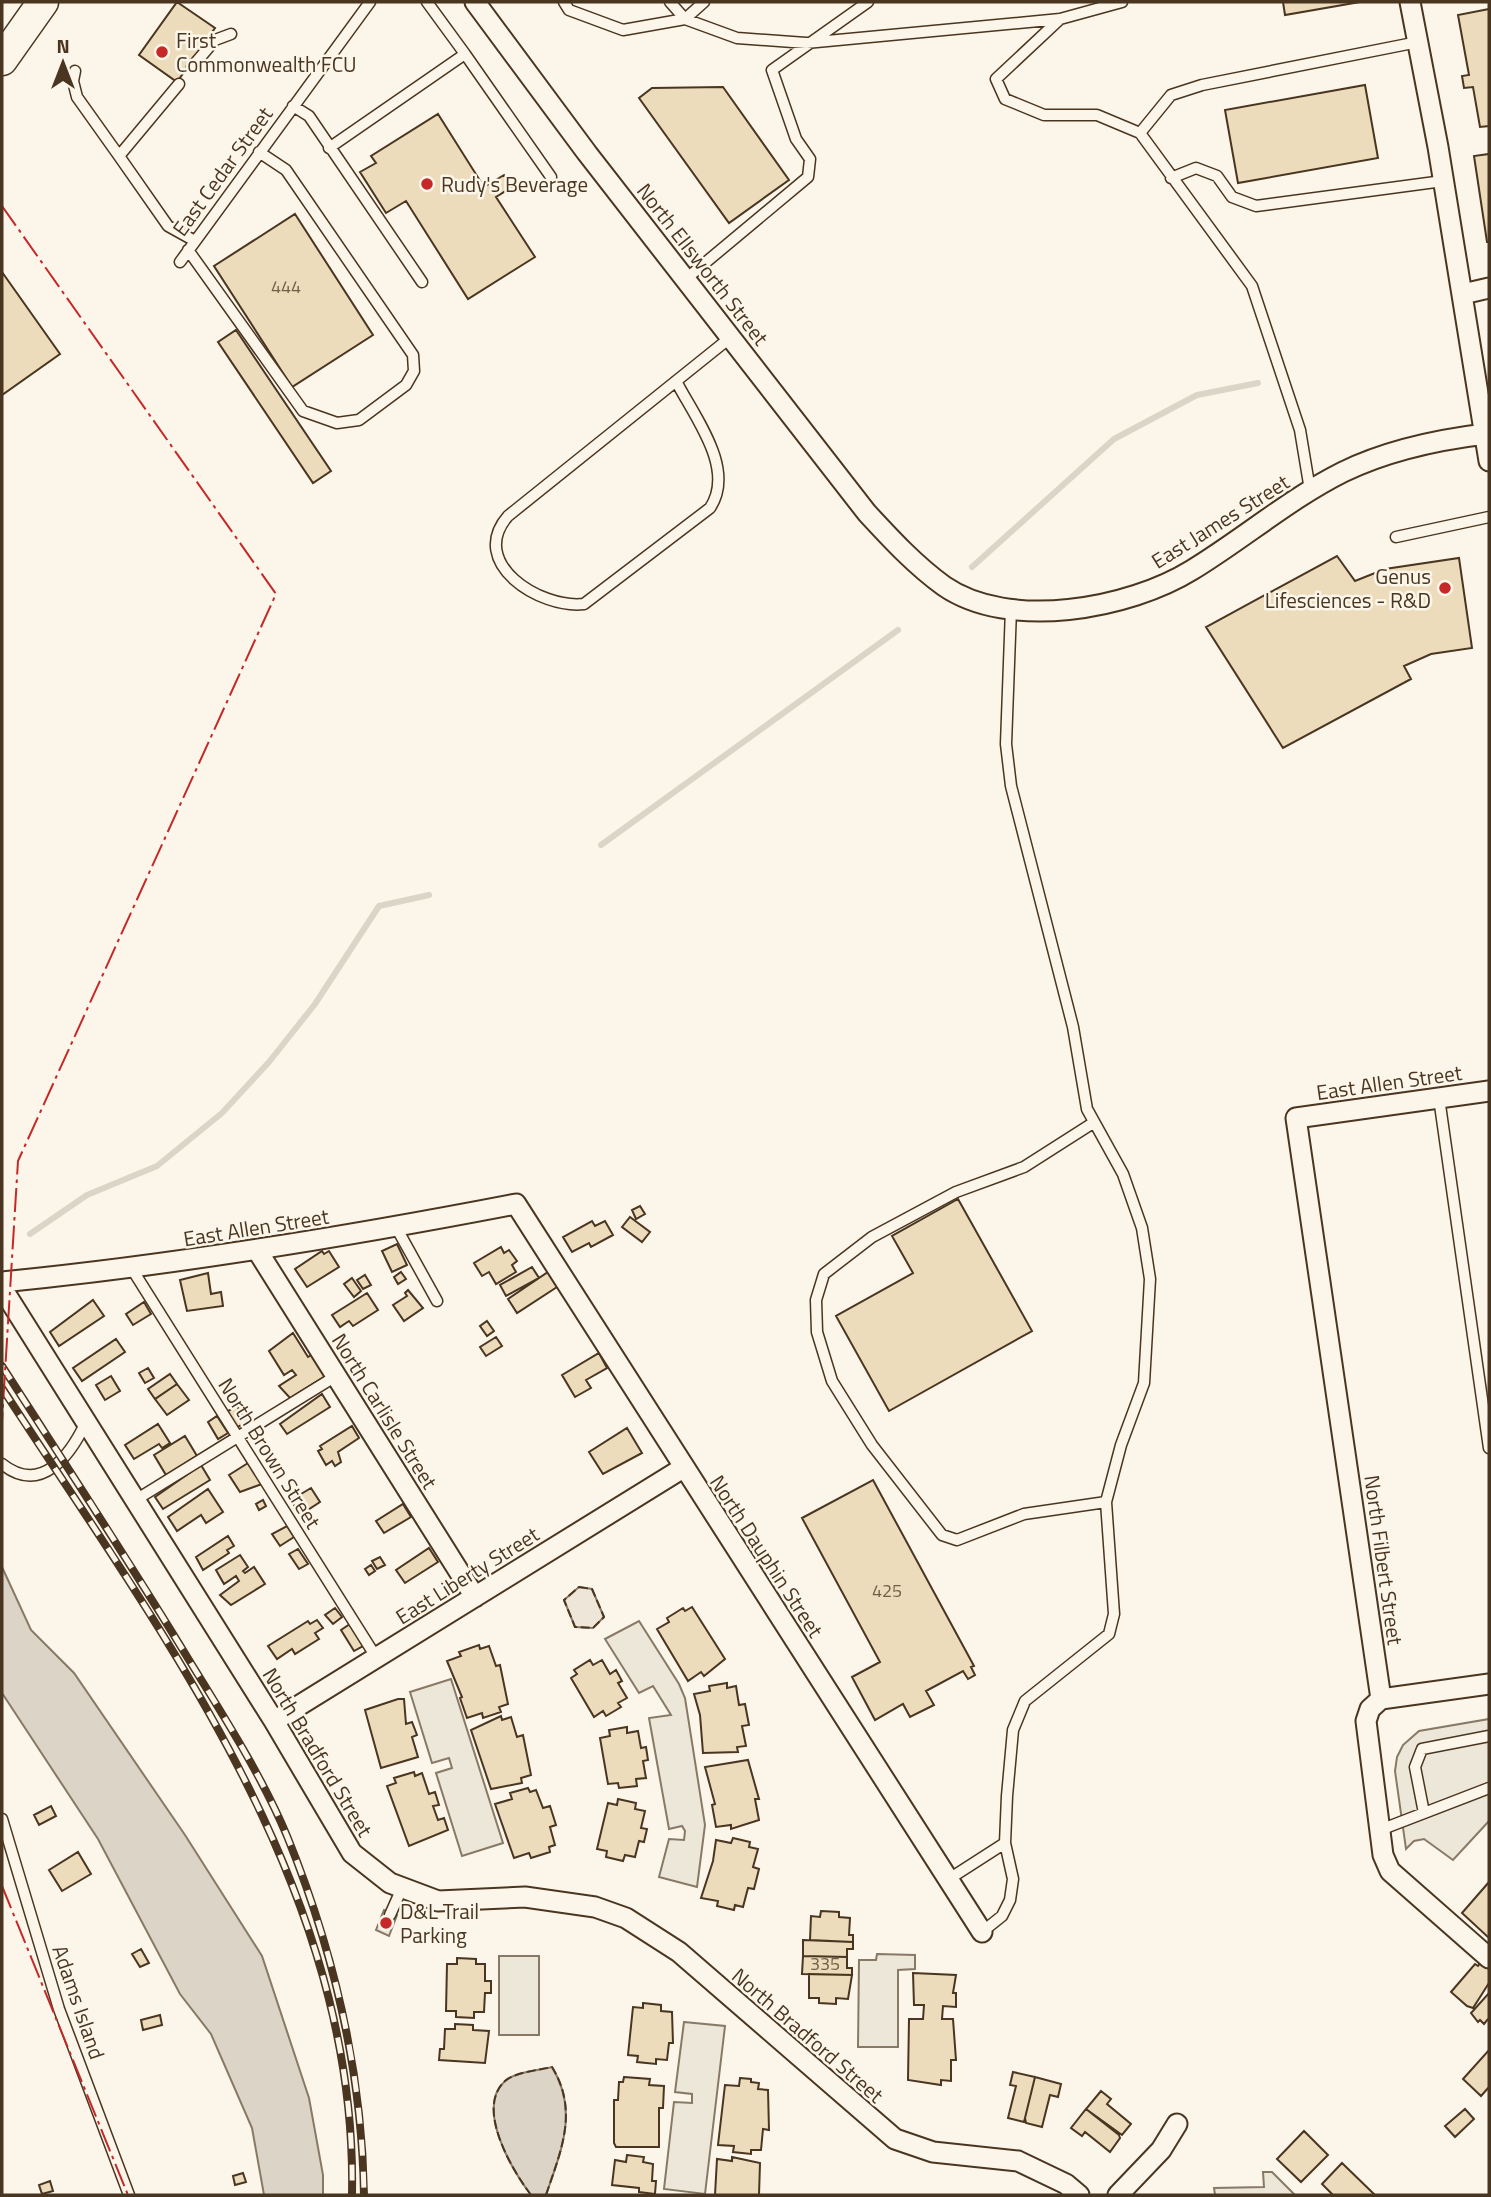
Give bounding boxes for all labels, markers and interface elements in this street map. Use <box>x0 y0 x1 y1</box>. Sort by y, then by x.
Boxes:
place label: First Commonwealth FCU <box>176 24 357 80</box>
north arrow <box>28 28 98 98</box>
text: N <box>56 31 70 60</box>
marker: First Commonwealth FCU <box>154 44 170 60</box>
street label: East Cedar Street <box>164 99 280 242</box>
place label: Rudy's Beverage <box>441 168 588 200</box>
marker: Rudy's Beverage <box>419 176 435 192</box>
street label: North Ellsworth Street <box>629 176 777 352</box>
house number: 444 <box>271 273 301 300</box>
street label: East James Street <box>1145 465 1296 576</box>
place label: Genus Lifesciences - R&D <box>1265 560 1431 616</box>
marker: Genus Lifesciences - R&D <box>1437 580 1453 596</box>
street label: East Allen Street <box>1314 1056 1465 1108</box>
street label: East Allen Street <box>181 1200 332 1254</box>
street label: North Carlisle Street <box>324 1327 446 1496</box>
street label: North Brown Street <box>211 1371 330 1535</box>
street label: North Dauphin Street <box>702 1468 832 1644</box>
street label: North Filbert Street <box>1356 1473 1412 1648</box>
street label: East Liberty Street <box>389 1518 545 1632</box>
house number: 425 <box>872 1577 902 1604</box>
street label: North Bradford Street <box>255 1661 382 1843</box>
place label: D&L Trail Parking <box>400 1895 479 1951</box>
marker: D&L Trail Parking <box>378 1915 394 1931</box>
street label: Adams Island <box>45 1941 113 2063</box>
house number: 335 <box>810 1950 840 1977</box>
street label: North Bradford Street <box>725 1960 892 2111</box>

